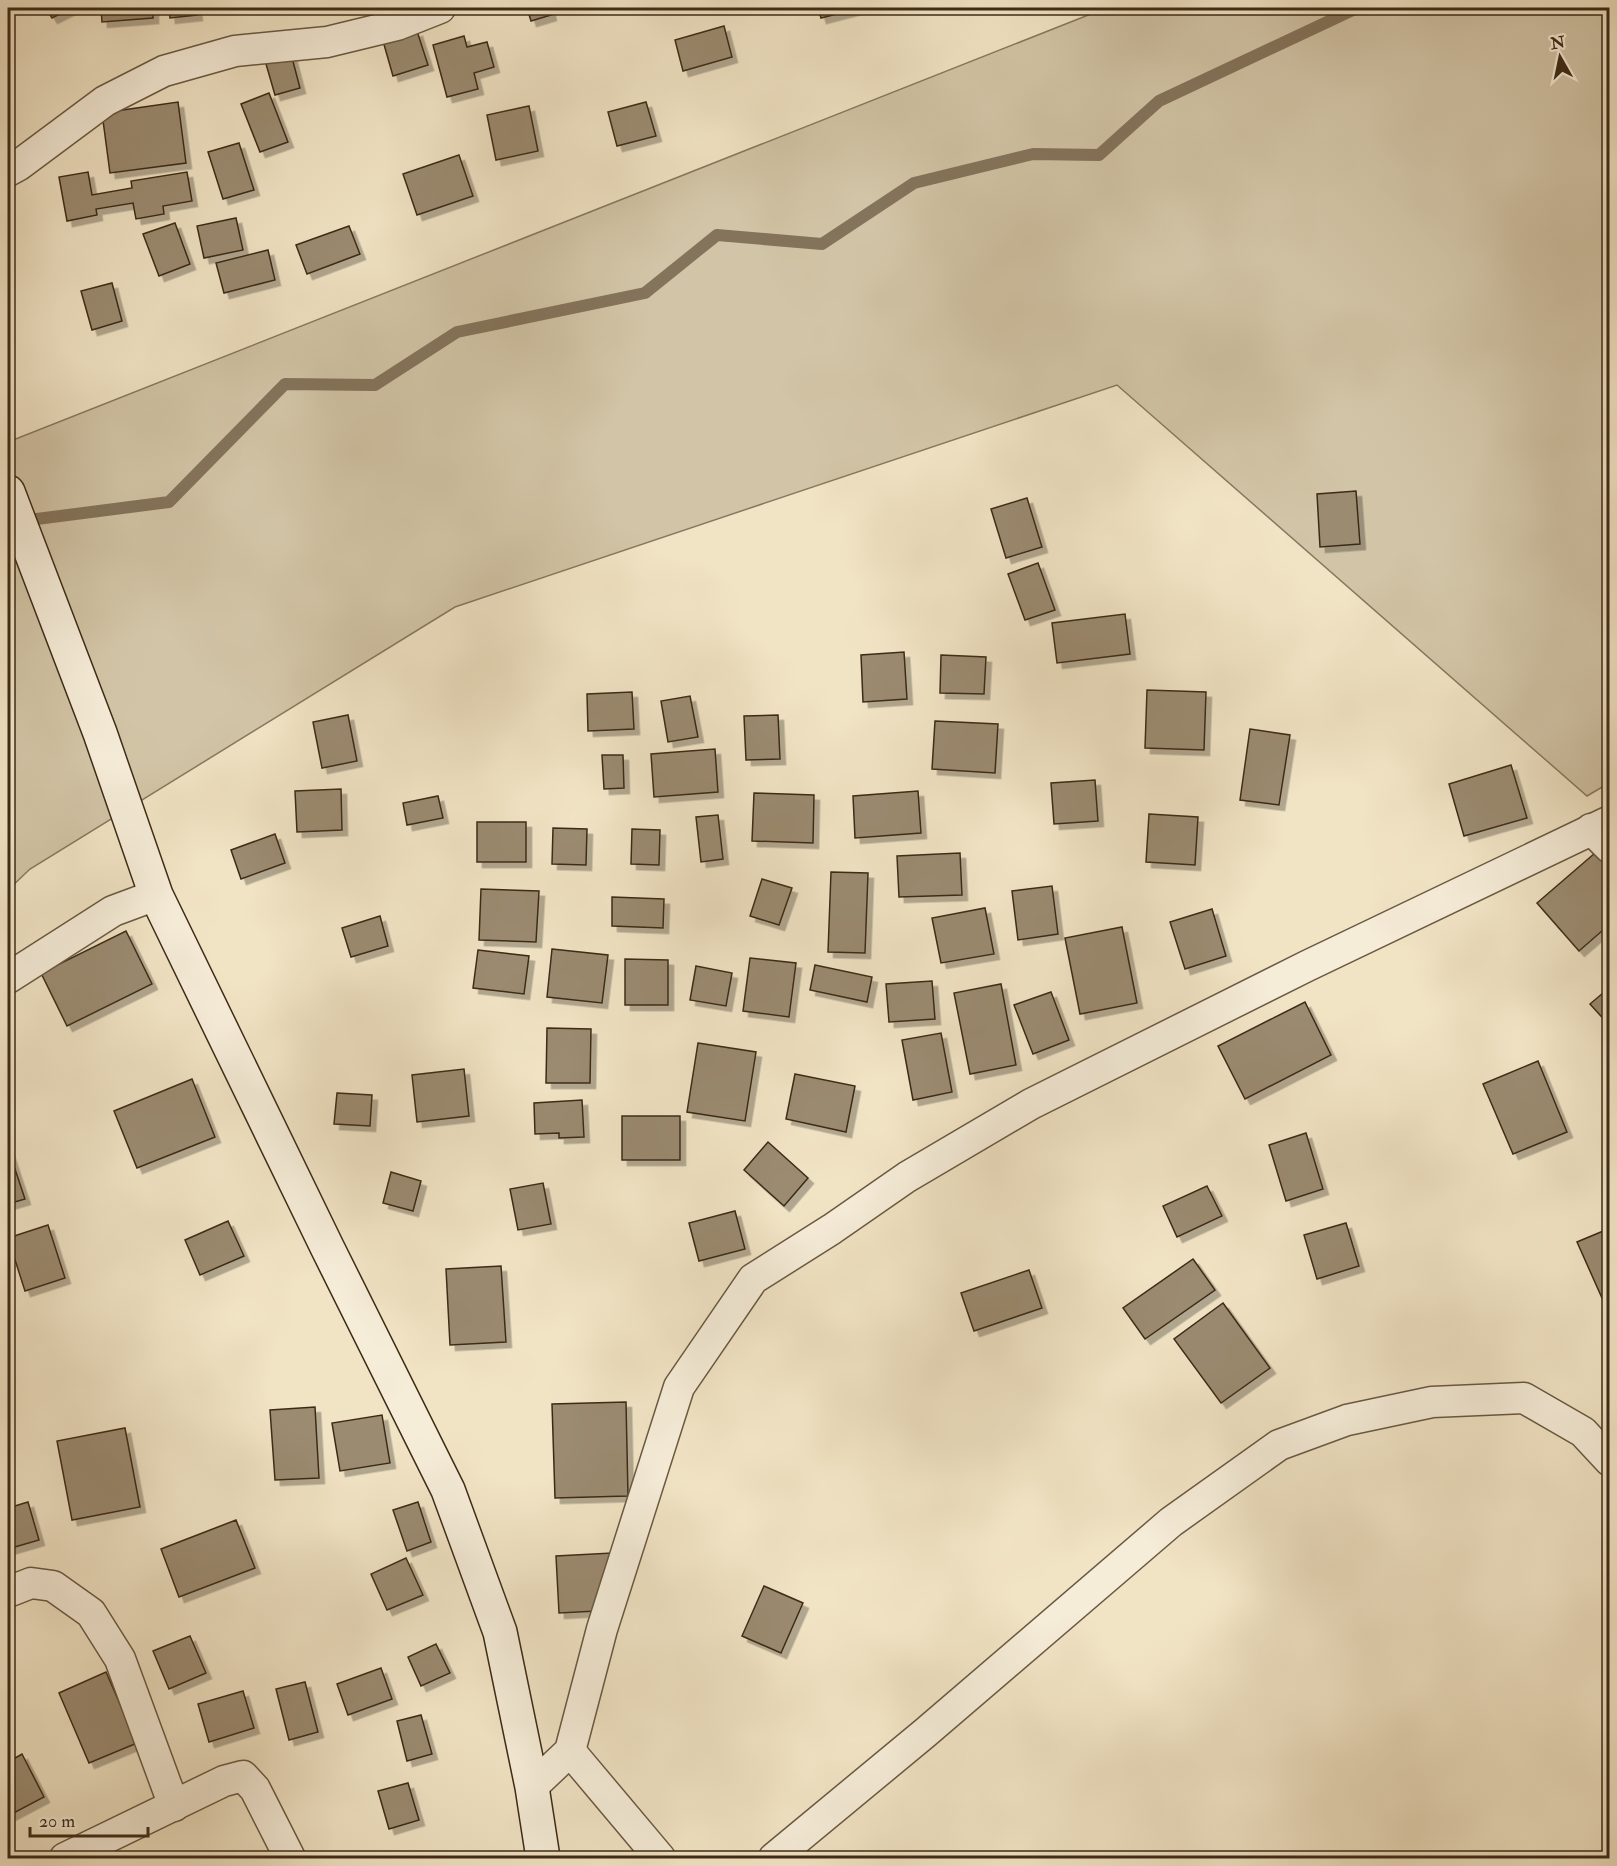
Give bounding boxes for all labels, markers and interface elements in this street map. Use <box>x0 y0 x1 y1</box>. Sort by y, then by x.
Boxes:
north arrow <box>1530 27 1590 87</box>
text: N <box>1548 32 1567 54</box>
scale bar <box>30 1800 148 1838</box>
text: 20 m <box>39 1810 75 1833</box>

